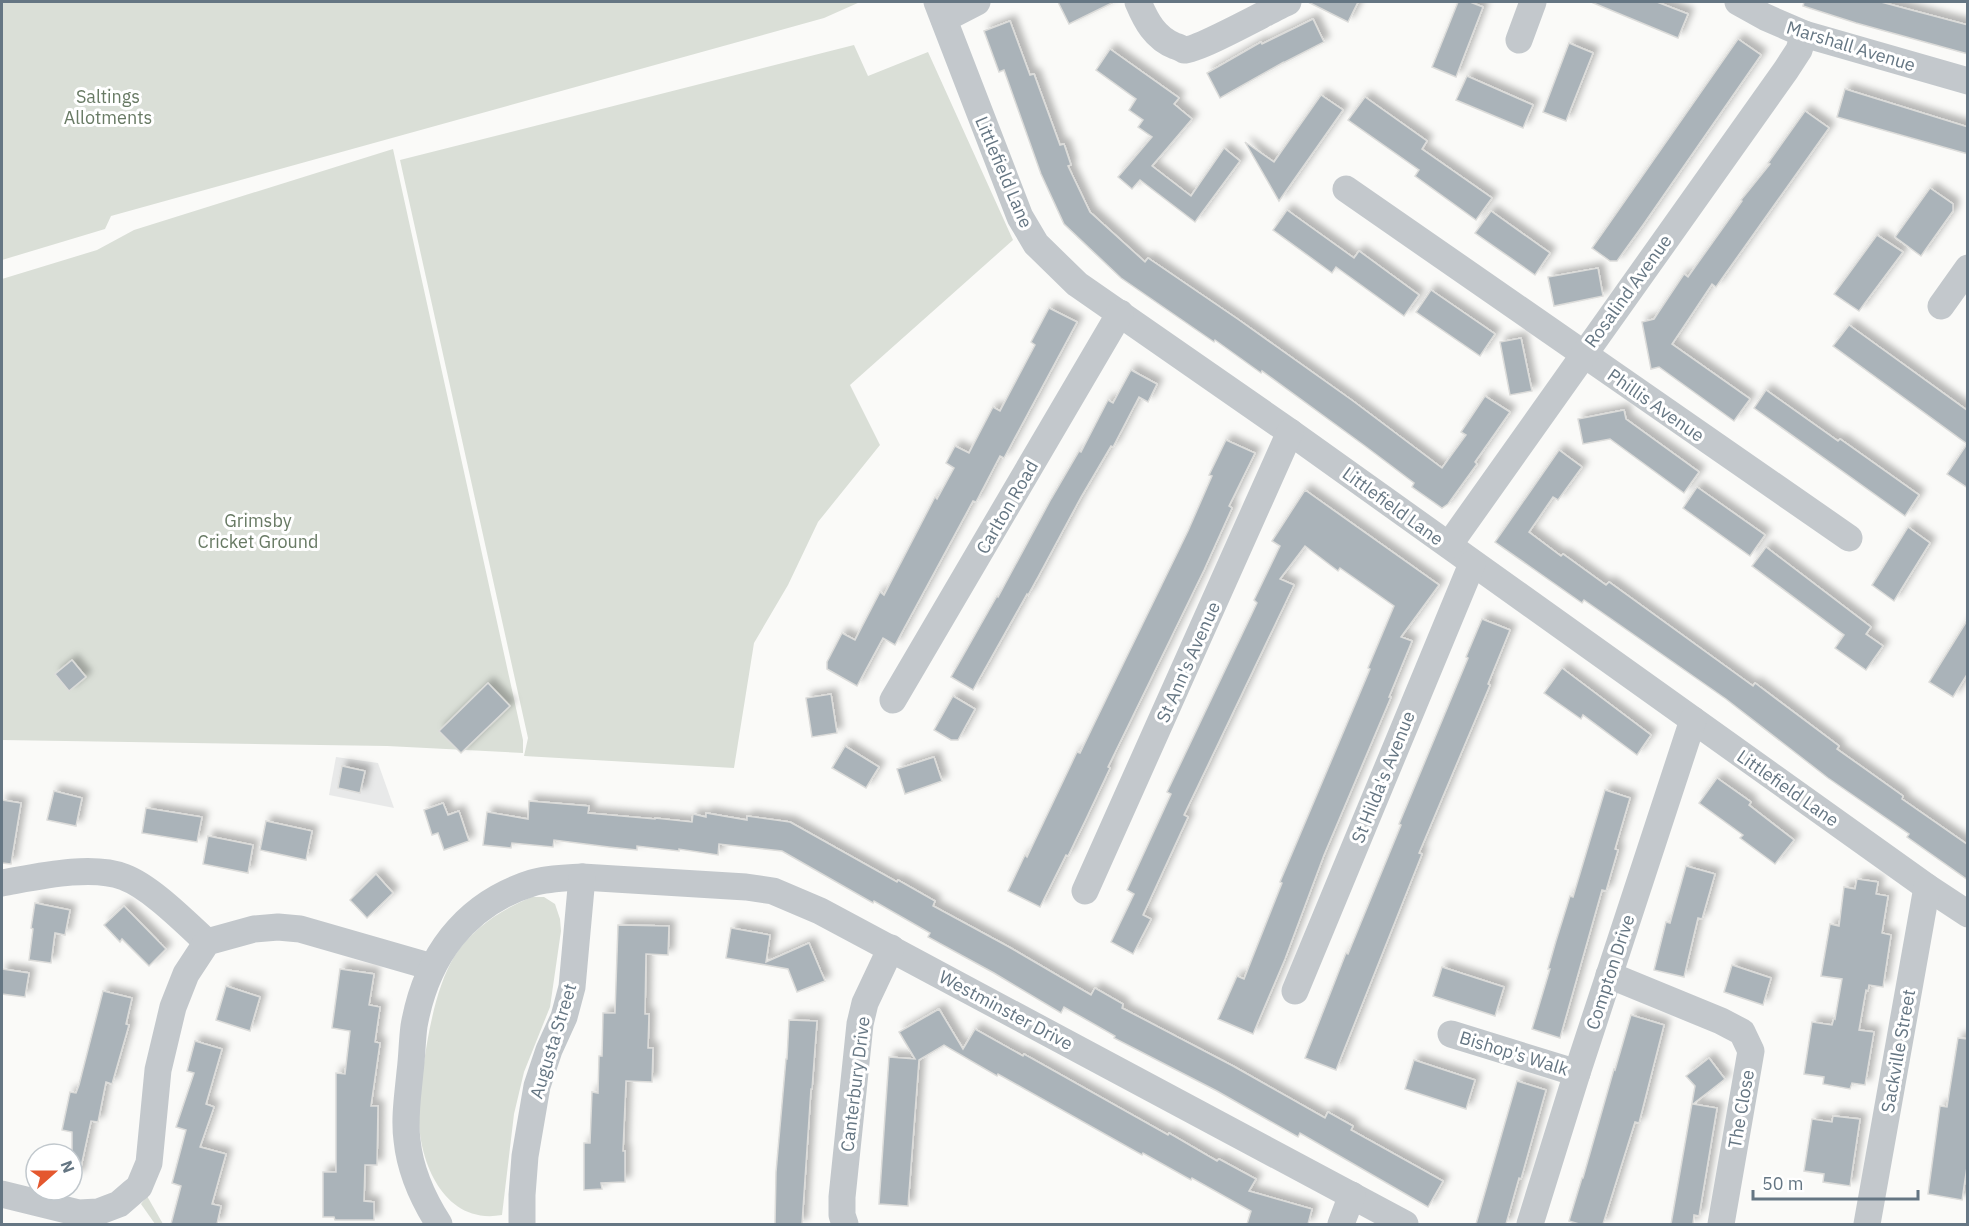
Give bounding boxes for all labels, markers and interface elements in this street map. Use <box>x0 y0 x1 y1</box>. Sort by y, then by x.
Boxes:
street label: Marshall Avenue <box>1784 15 1918 77</box>
park label: Saltings Allotments <box>64 85 152 129</box>
street label: Littlefield Lane <box>970 113 1038 231</box>
street label: Rosalind Avenue <box>1579 230 1677 352</box>
street label: Phillis Avenue <box>1603 363 1709 447</box>
street label: Carlton Road <box>971 456 1043 558</box>
street label: Littlefield Lane <box>1338 462 1448 550</box>
park label: Grimsby Cricket Ground <box>198 509 318 553</box>
street label: St Ann's Avenue <box>1151 598 1225 726</box>
street label: St Hilda's Avenue <box>1346 707 1420 846</box>
street label: Littlefield Lane <box>1733 744 1843 832</box>
street label: Compton Drive <box>1581 911 1639 1033</box>
street label: Westminster Drive <box>935 965 1077 1055</box>
street label: Augusta Street <box>525 980 581 1102</box>
street label: Sackville Street <box>1876 987 1920 1115</box>
street label: Canterbury Drive <box>835 1015 875 1153</box>
street label: Bishop's Walk <box>1457 1026 1572 1081</box>
street label: The Close <box>1723 1068 1759 1150</box>
north arrow <box>24 1142 84 1202</box>
text: N <box>57 1158 79 1176</box>
scale bar <box>1753 1163 1918 1201</box>
text: 50 m <box>1762 1172 1804 1195</box>

